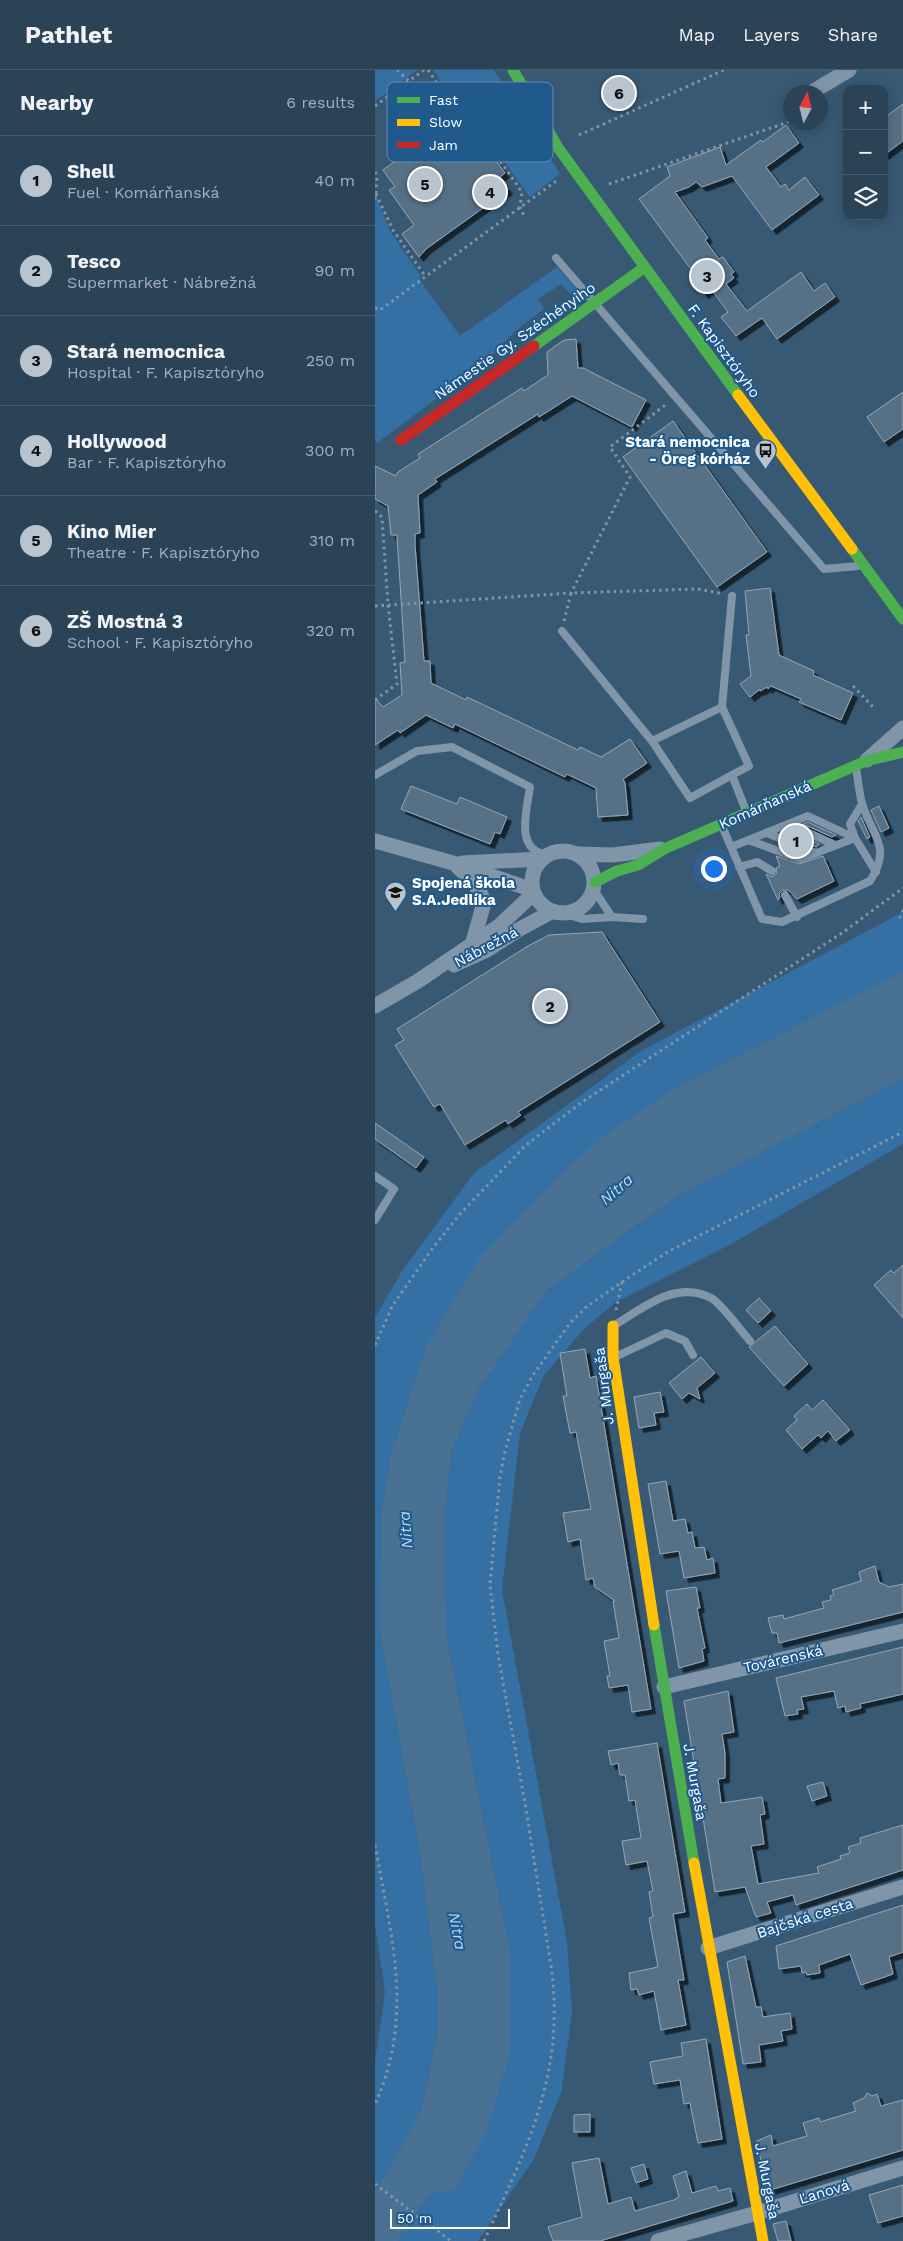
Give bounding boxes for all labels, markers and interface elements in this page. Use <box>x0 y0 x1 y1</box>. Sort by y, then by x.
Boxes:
text: Pathlet <box>25 21 112 49</box>
text: Map <box>678 24 715 45</box>
text: Layers <box>743 24 800 45</box>
text: Share <box>828 24 878 45</box>
pin: 6 <box>603 74 635 112</box>
legend <box>387 82 553 162</box>
north arrow <box>783 85 828 130</box>
map controls <box>843 85 888 220</box>
button: + <box>843 85 888 130</box>
text: Nearby <box>20 90 93 115</box>
text: Fast <box>429 92 458 108</box>
text: 6 results <box>286 93 355 112</box>
text: Slow <box>429 114 462 130</box>
button: − <box>843 130 888 175</box>
text: Jam <box>429 137 458 153</box>
text: Shell <box>67 160 114 183</box>
pin: 5 <box>409 165 441 203</box>
text: 1 <box>33 171 39 190</box>
text: 40 m <box>315 171 355 190</box>
pin: 4 <box>474 173 506 211</box>
button: layers <box>843 175 888 220</box>
text: Fuel · Komárňanská <box>67 183 220 202</box>
text: Tesco <box>67 250 121 273</box>
pin: 3 <box>691 257 723 295</box>
text: 2 <box>31 261 41 280</box>
text: 90 m <box>314 261 355 280</box>
text: Supermarket · Nábrežná <box>67 273 256 292</box>
street label: Námestie Gy. Széchényiho <box>431 278 599 404</box>
street label: F. Kapisztóryho <box>684 301 764 401</box>
text: Stará nemocnica <box>67 340 225 363</box>
text: 3 <box>31 351 41 370</box>
text: 250 m <box>306 351 355 370</box>
text: Hospital · F. Kapisztóryho <box>67 363 264 382</box>
text: Hollywood <box>67 430 167 453</box>
place label: Stará nemocnica - Öreg kórház <box>625 433 750 468</box>
bus stop icon: Stará nemocnica - Öreg kórház <box>754 439 778 470</box>
text: 4 <box>31 441 41 460</box>
text: 300 m <box>305 441 355 460</box>
text: Bar · F. Kapisztóryho <box>67 453 226 472</box>
text: Kino Mier <box>67 520 156 543</box>
text: 5 <box>31 531 41 550</box>
text: 310 m <box>309 531 355 550</box>
text: Theatre · F. Kapisztóryho <box>67 543 260 562</box>
text: ZŠ Mostná 3 <box>67 610 183 633</box>
text: 6 <box>31 621 41 640</box>
text: 320 m <box>306 621 355 640</box>
text: School · F. Kapisztóryho <box>67 633 253 652</box>
street label: Komárňanská <box>716 776 814 833</box>
pin: 1 <box>780 822 812 860</box>
your location <box>701 856 727 882</box>
place label: Spojená škola S.A.Jedlíka <box>412 874 515 909</box>
school or university icon: Spojená škola S.A.Jedlíka <box>384 880 408 911</box>
street label: Nábrežná <box>451 923 521 971</box>
pin: 2 <box>534 987 566 1025</box>
water label: Nitra <box>596 1170 637 1209</box>
street label: J. Murgaša <box>590 1346 618 1426</box>
water label: Nitra <box>394 1510 417 1550</box>
street label: Továrenská <box>741 1641 825 1677</box>
street label: J. Murgaša <box>679 1742 711 1822</box>
street label: Bajčská cesta <box>755 1894 856 1942</box>
water label: Nitra <box>445 1911 470 1952</box>
street label: J. Murgaša <box>751 2141 783 2221</box>
street label: Ľanová <box>797 2176 852 2208</box>
scale bar <box>390 2206 510 2229</box>
text: 50 m <box>397 2210 432 2226</box>

